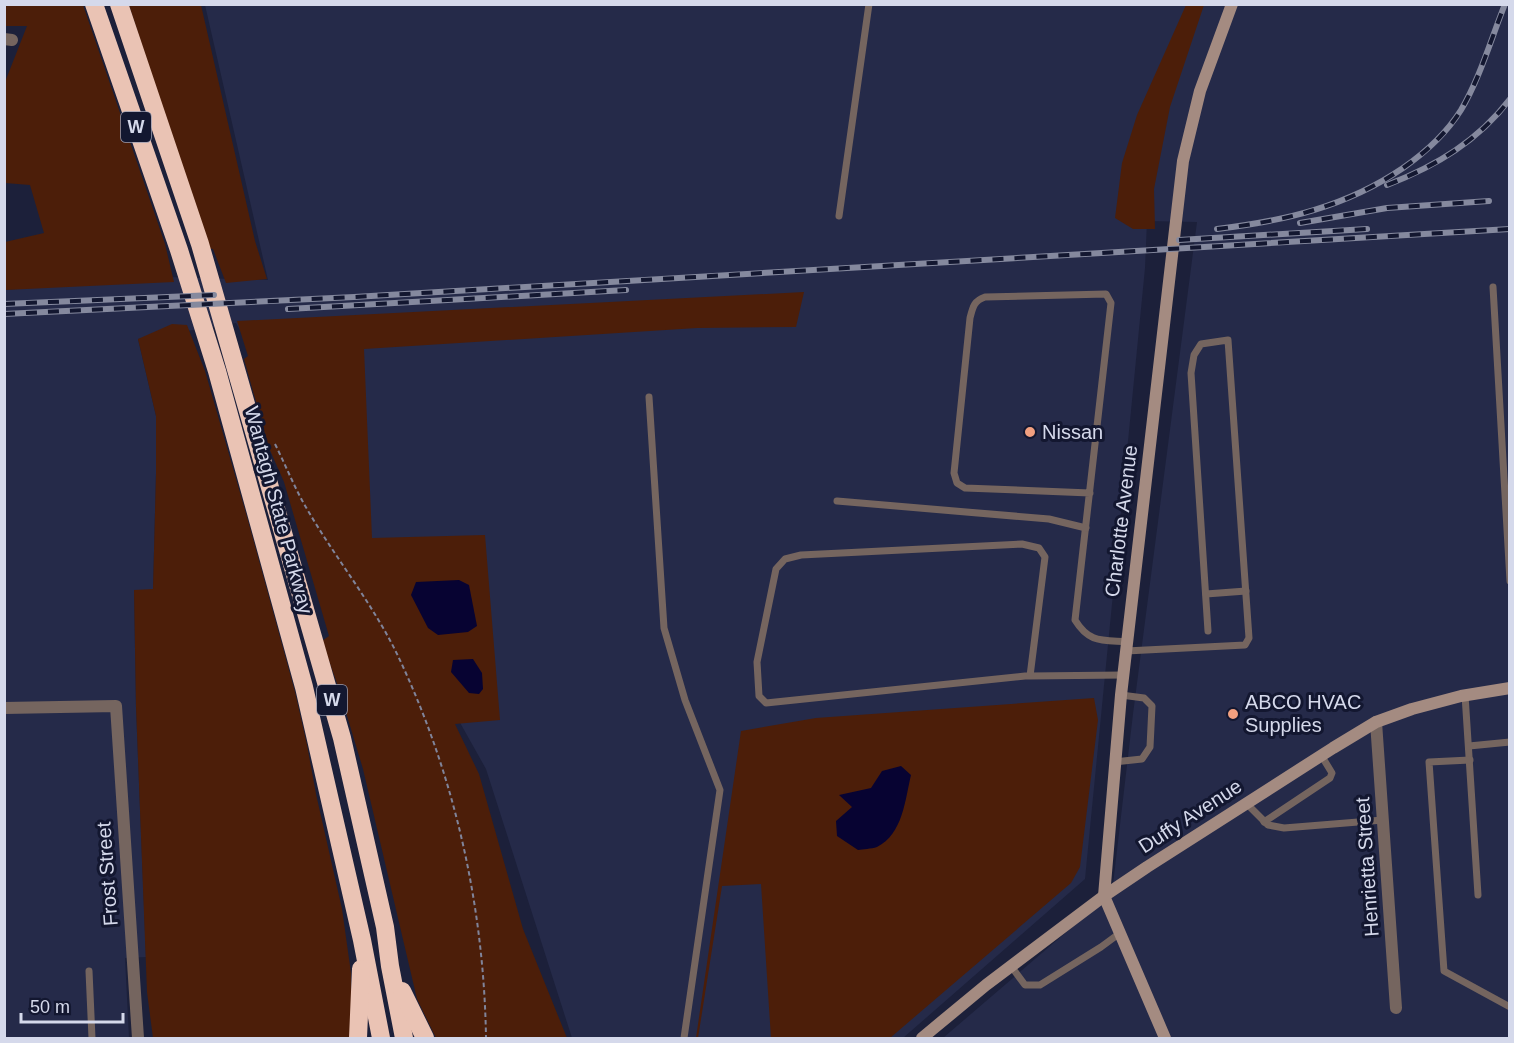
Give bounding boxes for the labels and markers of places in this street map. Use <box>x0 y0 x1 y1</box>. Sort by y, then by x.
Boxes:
place label: Nissan <box>1042 421 1103 443</box>
marker: Nissan <box>1023 425 1037 439</box>
place label: ABCO HVAC Supplies <box>1245 691 1361 736</box>
marker: ABCO HVAC Supplies <box>1226 707 1240 721</box>

